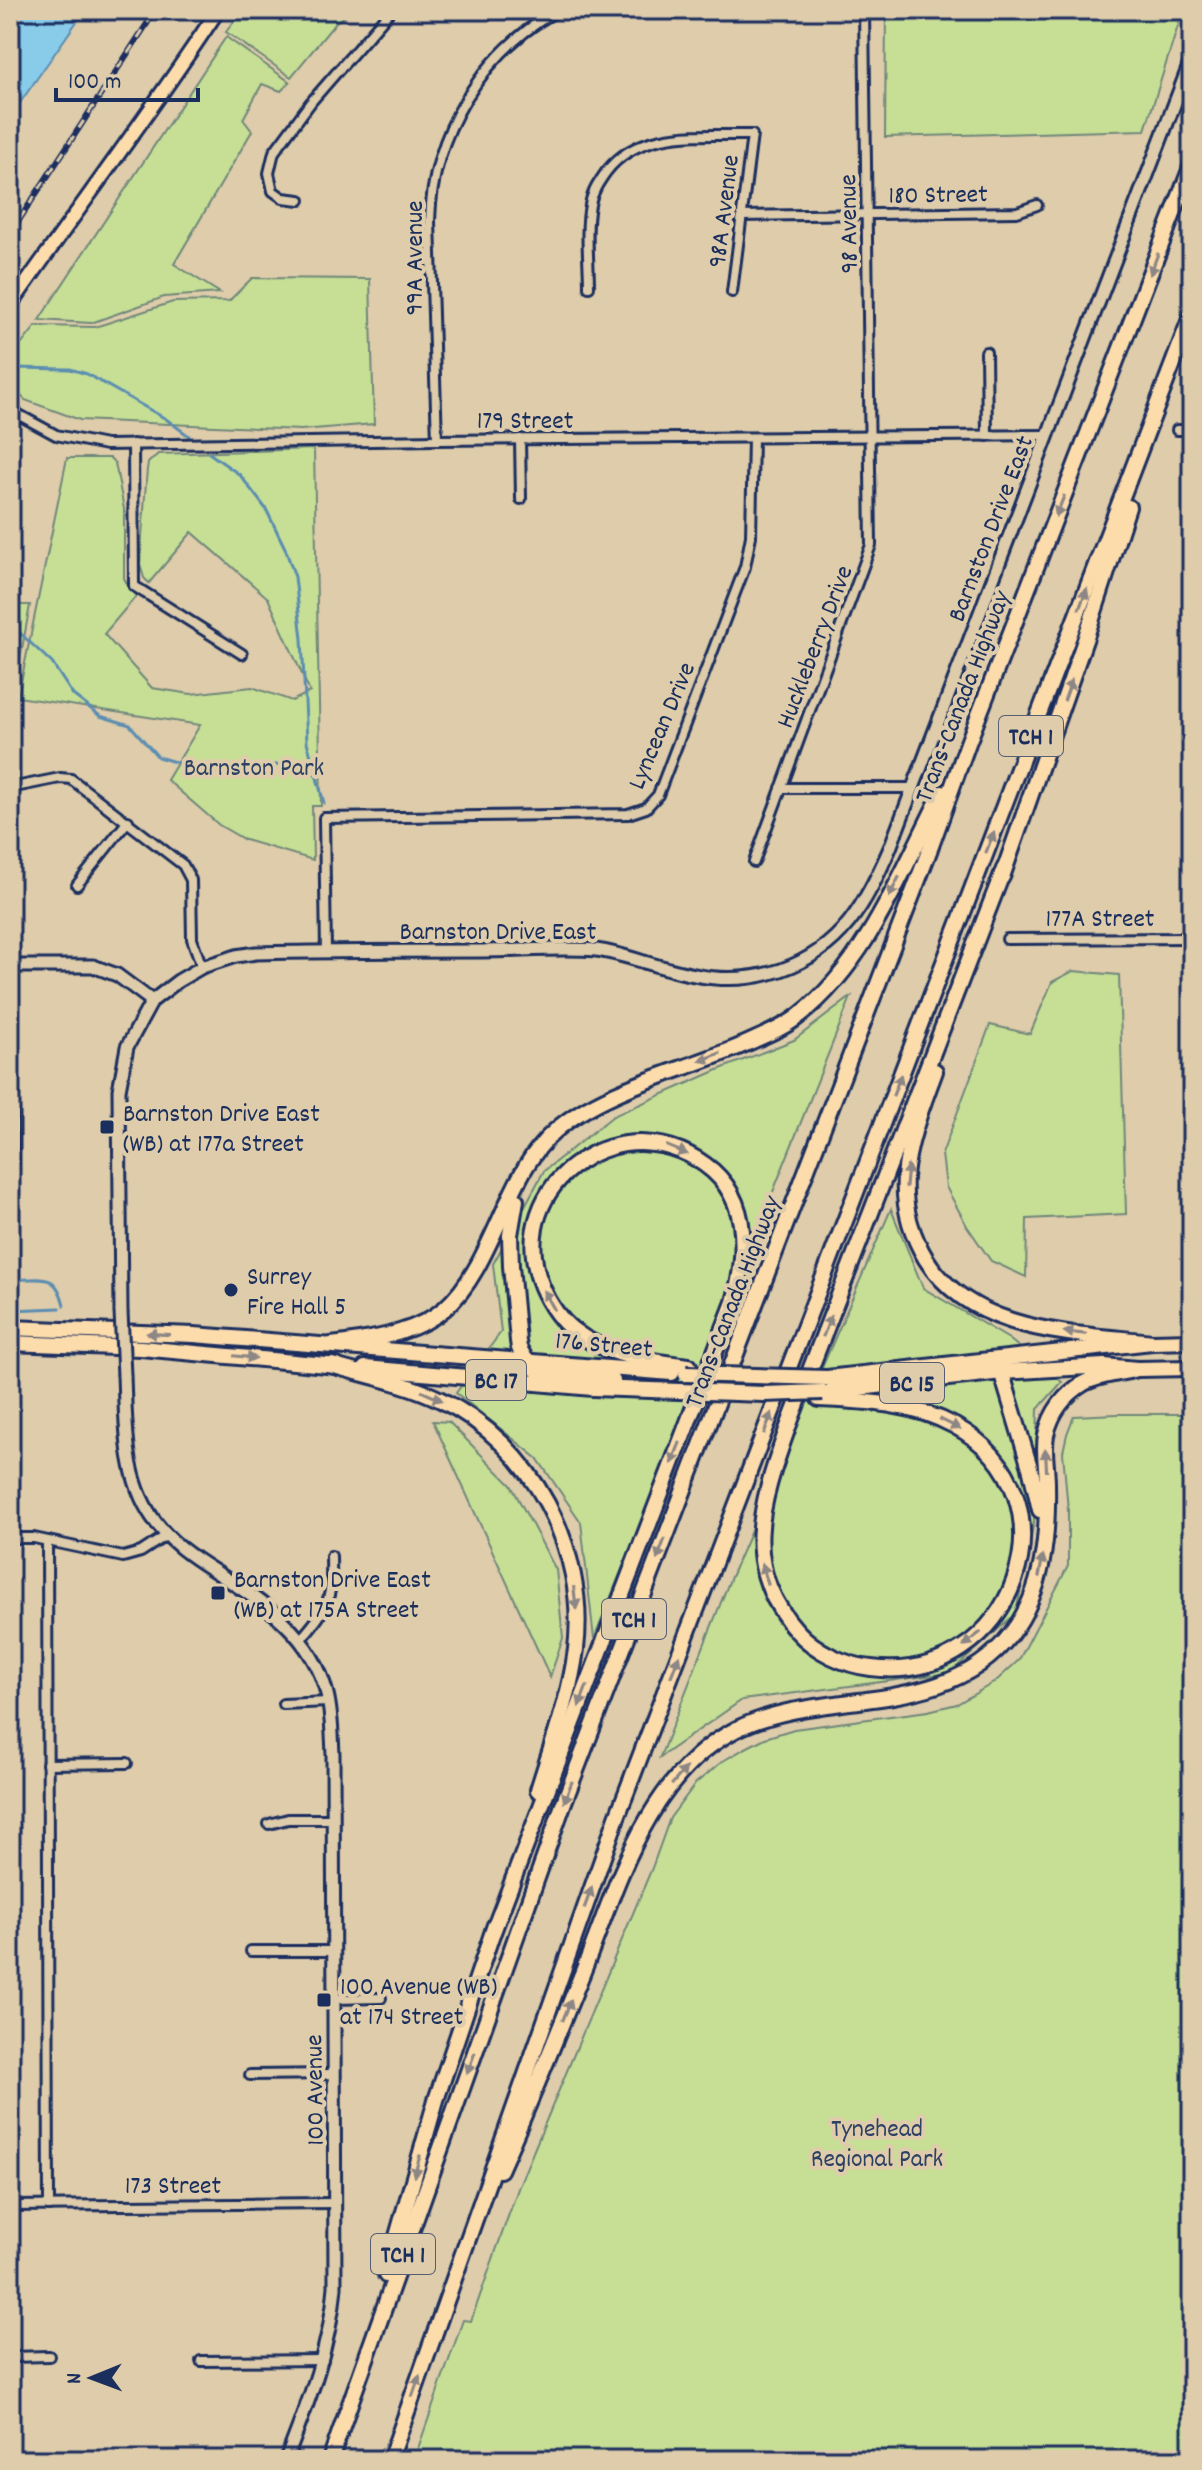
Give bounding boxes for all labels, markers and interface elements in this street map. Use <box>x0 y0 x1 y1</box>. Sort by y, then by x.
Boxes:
scale bar <box>56 52 198 102</box>
text: 100 m <box>68 66 121 100</box>
street label: 98A Avenue <box>700 153 751 270</box>
street label: 98 Avenue <box>831 174 870 274</box>
street label: 180 Street <box>888 177 988 216</box>
street label: 99A Avenue <box>398 200 435 316</box>
one-way arrow <box>1147 252 1160 276</box>
street label: 179 Street <box>477 404 574 441</box>
street label: Barnston Drive East <box>940 430 1045 628</box>
one-way arrow <box>1053 494 1066 518</box>
street label: Huckleberry Drive <box>768 560 864 734</box>
street label: Trans-Canada Highway <box>907 585 1022 809</box>
one-way arrow <box>1077 587 1090 611</box>
street label: Lyncean Drive <box>620 657 707 796</box>
one-way arrow <box>1062 678 1074 702</box>
road number: TCH 1 <box>999 716 1063 756</box>
park label: Barnston Park <box>184 751 324 788</box>
one-way arrow <box>984 830 997 854</box>
one-way arrow <box>887 875 900 898</box>
street label: 177A Street <box>1046 902 1155 939</box>
street label: Barnston Drive East <box>400 915 597 952</box>
one-way arrow <box>698 1051 722 1064</box>
one-way arrow <box>891 1073 904 1097</box>
place label: Barnston Drive East (WB) at 177a Street <box>123 1097 320 1164</box>
marker: Barnston Drive East (WB) at 177a Street <box>98 1118 116 1136</box>
one-way arrow <box>665 1144 689 1157</box>
one-way arrow <box>901 1163 914 1188</box>
street label: Trans-Canada Highway <box>677 1190 792 1414</box>
place label: Surrey Fire Hall 5 <box>247 1260 346 1327</box>
marker: Surrey Fire Hall 5 <box>222 1281 240 1299</box>
one-way arrow <box>542 1288 556 1311</box>
one-way arrow <box>821 1314 834 1338</box>
street label: 176 Street <box>554 1324 654 1369</box>
one-way arrow <box>1062 1326 1087 1339</box>
one-way arrow <box>145 1327 170 1340</box>
one-way arrow <box>233 1351 258 1364</box>
road number: BC 17 <box>466 1360 526 1400</box>
road number: BC 15 <box>880 1363 944 1403</box>
one-way arrow <box>420 1389 444 1403</box>
one-way arrow <box>762 1411 775 1435</box>
one-way arrow <box>938 1417 961 1430</box>
one-way arrow <box>669 1441 682 1465</box>
one-way arrow <box>1039 1447 1052 1472</box>
one-way arrow <box>654 1537 667 1561</box>
one-way arrow <box>1035 1554 1047 1579</box>
one-way arrow <box>758 1561 771 1585</box>
place label: Barnston Drive East (WB) at 175A Street <box>234 1563 431 1630</box>
marker: Barnston Drive East (WB) at 175A Street <box>209 1584 227 1602</box>
one-way arrow <box>569 1586 582 1611</box>
road number: TCH 1 <box>602 1599 666 1639</box>
one-way arrow <box>962 1631 983 1648</box>
one-way arrow <box>669 1654 682 1678</box>
one-way arrow <box>576 1684 589 1708</box>
one-way arrow <box>670 1767 687 1787</box>
one-way arrow <box>561 1780 574 1804</box>
one-way arrow <box>582 1886 595 1910</box>
place label: 100 Avenue (WB) at 174 Street <box>340 1970 497 2037</box>
marker: 100 Avenue (WB) at 174 Street <box>315 1991 333 2009</box>
one-way arrow <box>561 1998 574 2022</box>
street label: 100 Avenue <box>297 2034 336 2146</box>
one-way arrow <box>464 2051 477 2075</box>
park label: Tynehead Regional Park <box>811 2112 943 2179</box>
one-way arrow <box>411 2154 423 2179</box>
street label: 173 Street <box>125 2169 222 2206</box>
road number: TCH 1 <box>371 2234 435 2274</box>
north arrow <box>52 2338 132 2418</box>
text: N <box>60 2372 91 2384</box>
one-way arrow <box>410 2374 422 2398</box>

